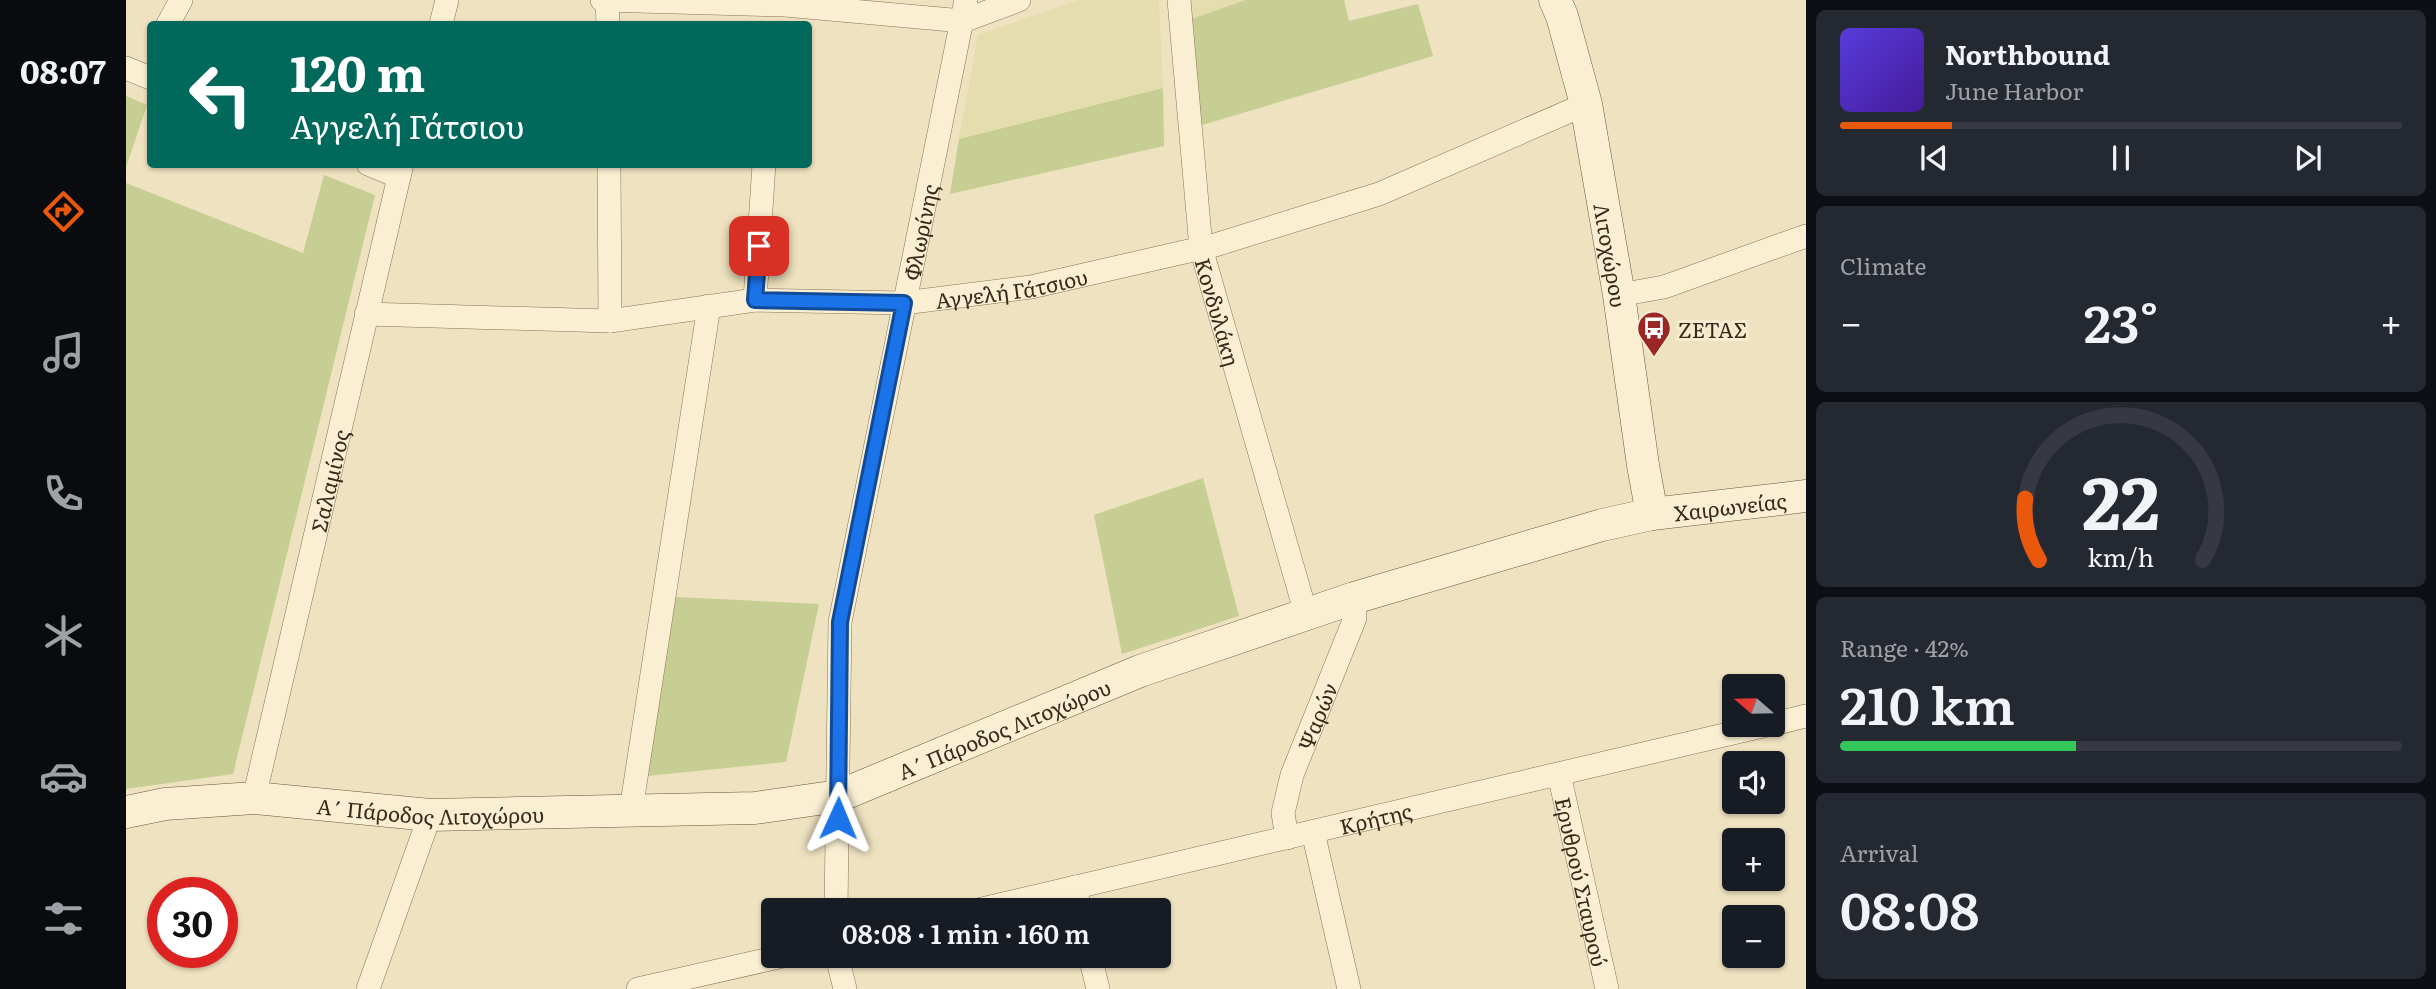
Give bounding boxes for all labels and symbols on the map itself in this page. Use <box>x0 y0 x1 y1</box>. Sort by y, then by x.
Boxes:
street label: Φλωρίνης <box>894 181 944 283</box>
street label: Λιτοχώρου <box>1588 201 1636 309</box>
pin <box>729 216 789 276</box>
street label: Κονδυλάκη <box>1189 254 1249 369</box>
street label: Αγγελή Γάτσιου <box>933 259 1090 314</box>
bus stop icon: ΖΕΤΑΣ <box>1635 309 1673 358</box>
place label: ΖΕΤΑΣ <box>1678 313 1747 344</box>
street label: Σαλαμίνος <box>301 426 355 535</box>
street label: Χαιρωνείας <box>1672 483 1788 527</box>
street label: Α΄ Πάροδος Λιτοχώρου <box>893 670 1115 786</box>
north arrow <box>1722 674 1785 737</box>
street label: Ψαρών <box>1288 677 1343 755</box>
position arrow <box>801 781 875 855</box>
street label: Α΄ Πάροδος Λιτοχώρου <box>315 789 544 831</box>
street label: Κρήτης <box>1336 793 1415 840</box>
street label: Ερυθρού Σταυρού <box>1549 794 1617 969</box>
speed limit sign: 30 <box>147 877 238 968</box>

